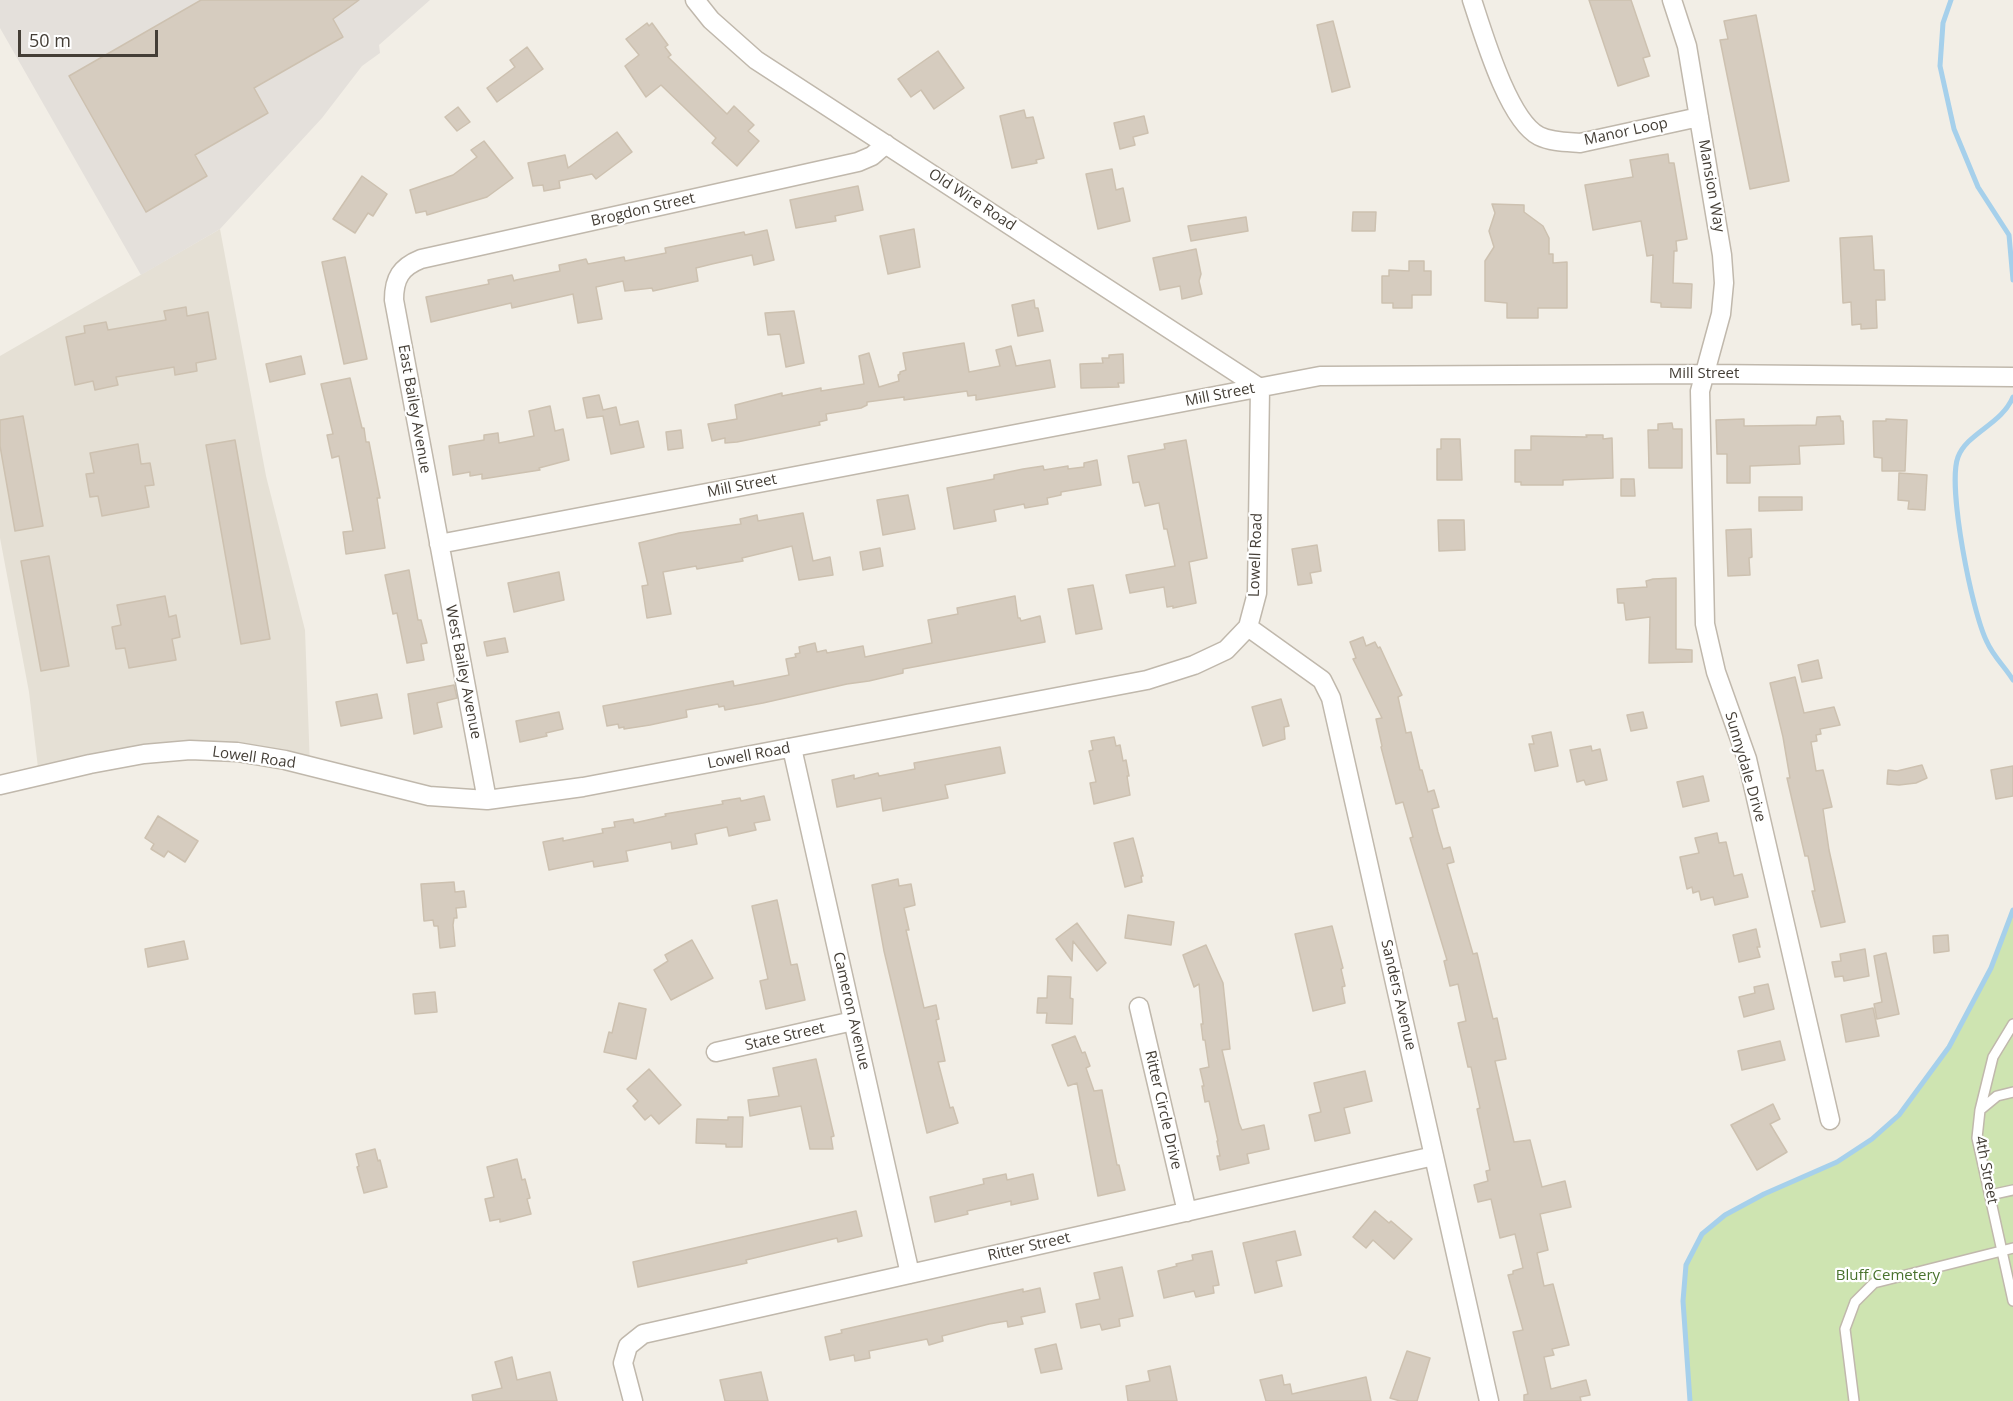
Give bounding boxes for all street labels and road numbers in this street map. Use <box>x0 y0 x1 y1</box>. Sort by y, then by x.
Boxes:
street label: Manor Loop <box>1582 114 1670 150</box>
street label: Mansion Way <box>1694 138 1728 234</box>
street label: Old Wire Road <box>925 165 1019 235</box>
street label: Brogdon Street <box>589 189 697 231</box>
street label: East Bailey Avenue <box>394 343 434 475</box>
street label: Mill Street <box>1669 365 1739 383</box>
street label: Mill Street <box>1184 379 1256 411</box>
street label: Mill Street <box>706 470 778 502</box>
street label: Lowell Road <box>1246 513 1266 597</box>
street label: West Bailey Avenue <box>441 603 485 741</box>
street label: Sunnydale Drive <box>1721 710 1769 824</box>
street label: Lowell Road <box>706 739 792 773</box>
street label: Lowell Road <box>211 743 297 773</box>
street label: Sanders Avenue <box>1377 938 1419 1052</box>
street label: Cameron Avenue <box>829 950 873 1072</box>
street label: State Street <box>743 1019 827 1055</box>
street label: Ritter Circle Drive <box>1141 1049 1185 1171</box>
street label: 4th Street <box>1971 1134 2001 1206</box>
street label: Ritter Street <box>986 1229 1072 1265</box>

